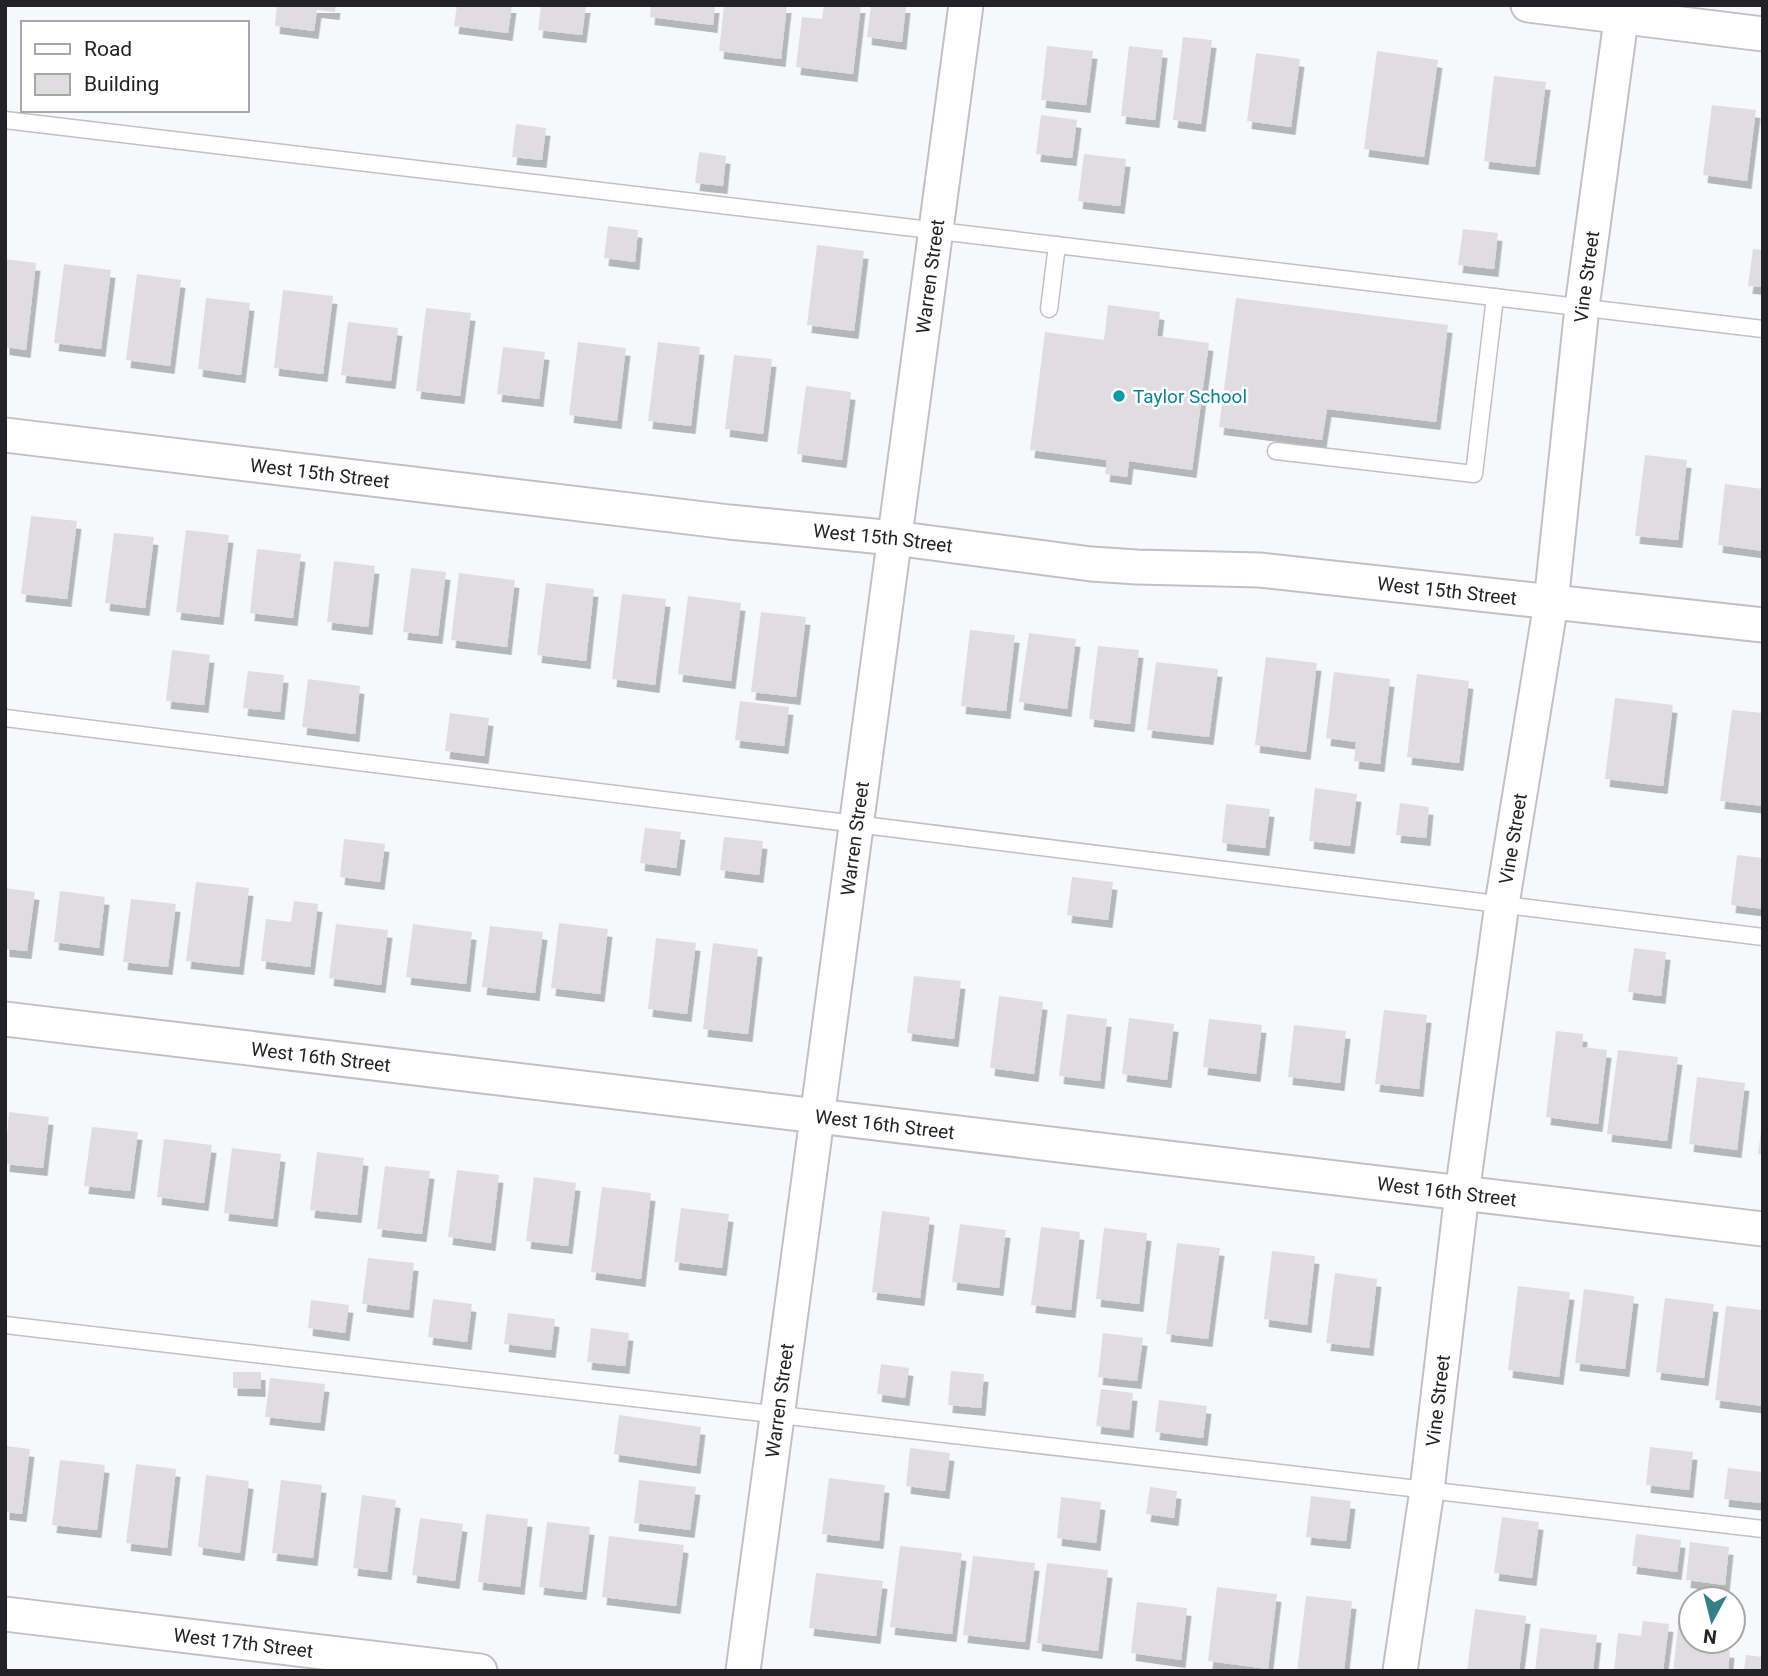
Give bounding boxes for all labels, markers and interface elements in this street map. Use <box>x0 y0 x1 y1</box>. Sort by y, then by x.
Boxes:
legend <box>21 21 248 112</box>
text: Road <box>84 37 132 61</box>
text: Building <box>84 72 159 96</box>
street label: Warren Street <box>911 218 949 335</box>
street label: Vine Street <box>1569 229 1604 324</box>
place label: Taylor School <box>1133 385 1247 408</box>
marker: Taylor School <box>1111 388 1127 404</box>
street label: West 15th Street <box>249 453 391 493</box>
street label: West 15th Street <box>812 519 954 557</box>
street label: West 15th Street <box>1376 571 1518 610</box>
street label: Warren Street <box>835 780 873 897</box>
street label: Vine Street <box>1494 791 1531 886</box>
street label: West 16th Street <box>250 1037 392 1076</box>
street label: West 16th Street <box>814 1104 956 1144</box>
street label: West 16th Street <box>1376 1171 1518 1211</box>
street label: Warren Street <box>760 1342 798 1459</box>
street label: Vine Street <box>1421 1354 1454 1448</box>
north arrow <box>1677 1585 1747 1655</box>
street label: West 17th Street <box>172 1623 314 1662</box>
text: N <box>1702 1624 1718 1649</box>

